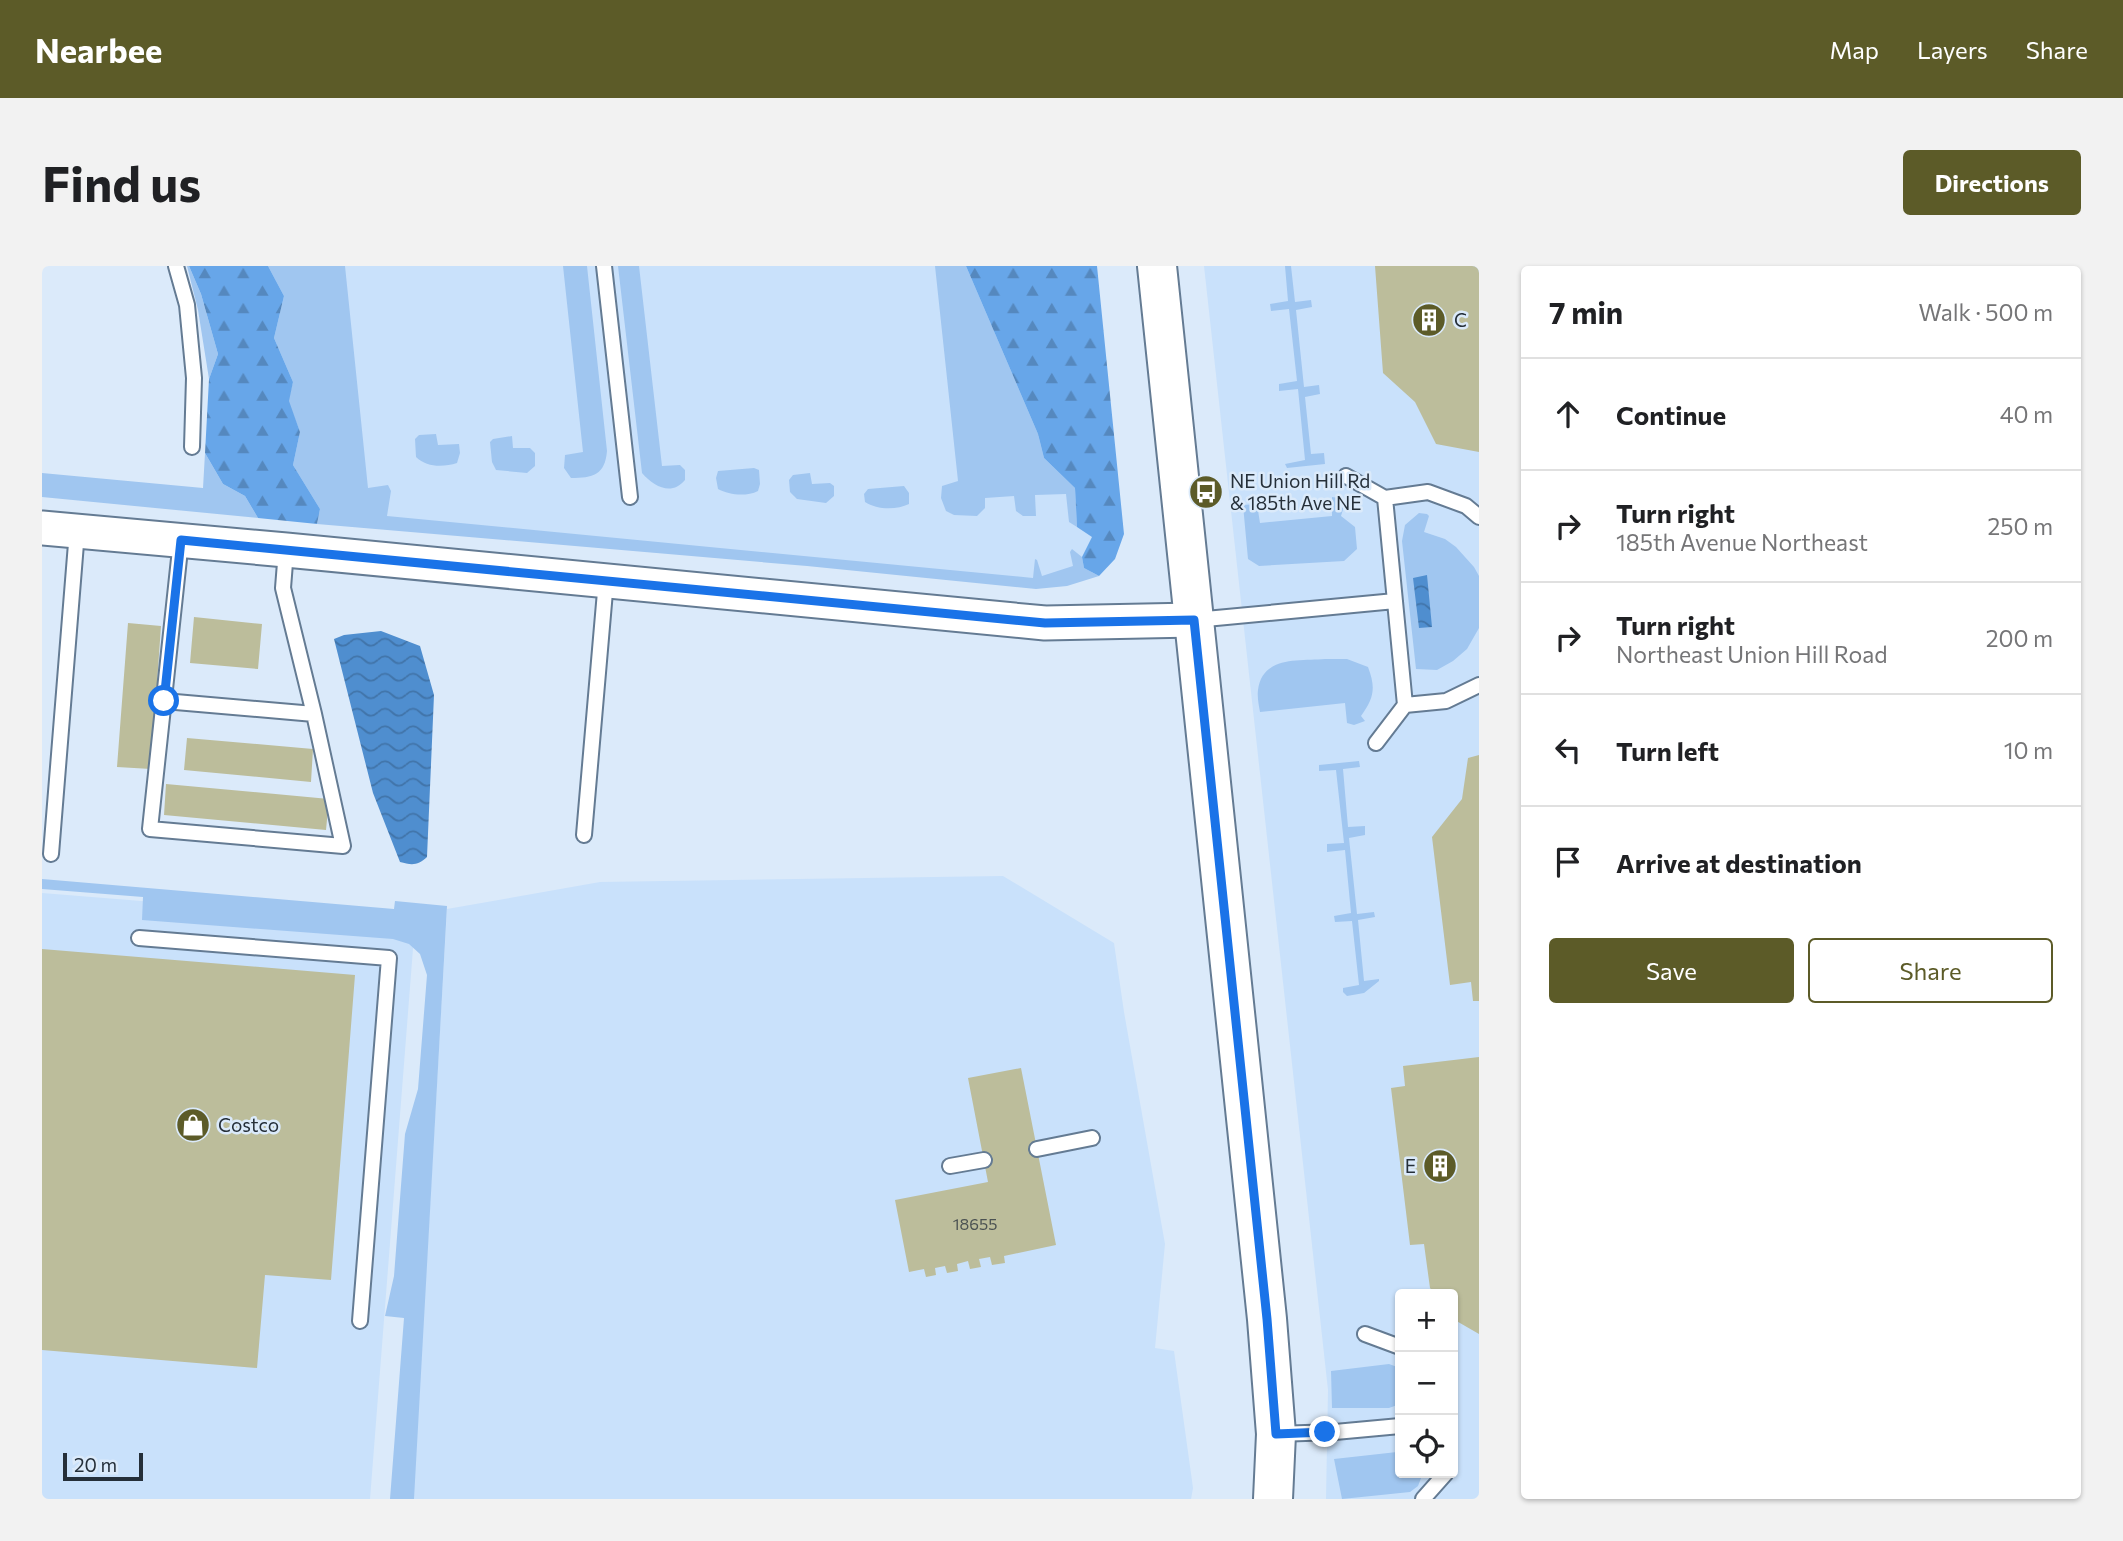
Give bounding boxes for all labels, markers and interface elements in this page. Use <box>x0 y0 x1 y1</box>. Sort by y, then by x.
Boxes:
text: Nearbee <box>35 29 162 70</box>
text: Map <box>1830 35 1879 64</box>
text: Layers <box>1917 35 1988 64</box>
text: Share <box>2026 35 2088 64</box>
button: Directions <box>1903 150 2081 215</box>
text: Find us <box>42 152 201 212</box>
text: 7 min <box>1549 293 1623 330</box>
text: Walk · 500 m <box>1918 298 2053 326</box>
building icon: C <box>1410 301 1448 339</box>
place label: C <box>1454 308 1467 331</box>
icon: ahead <box>1549 395 1587 433</box>
text: Continue <box>1616 399 1726 430</box>
text: 40 m <box>2000 400 2053 428</box>
place label: NE Union Hill Rd & 185th Ave NE <box>1230 469 1370 514</box>
bus stop icon: NE Union Hill Rd & 185th Ave NE <box>1187 473 1225 511</box>
text: Turn right <box>1616 497 1735 528</box>
icon: right <box>1549 507 1587 545</box>
text: 250 m <box>1988 512 2053 540</box>
text: 185th Avenue Northeast <box>1616 528 1868 556</box>
text: Turn right <box>1616 609 1735 640</box>
icon: right <box>1549 619 1587 657</box>
text: 200 m <box>1986 624 2053 652</box>
text: Northeast Union Hill Road <box>1616 640 1887 668</box>
route start <box>148 685 179 716</box>
icon: left <box>1549 731 1587 769</box>
text: Turn left <box>1616 735 1719 766</box>
text: 10 m <box>2004 736 2053 764</box>
icon: arrive <box>1549 843 1587 881</box>
text: Arrive at destination <box>1616 847 1862 878</box>
button: Save <box>1549 938 1794 1003</box>
button: Share <box>1808 938 2053 1003</box>
shop icon: Costco <box>174 1106 212 1144</box>
place label: Costco <box>218 1113 279 1136</box>
building icon: E <box>1421 1147 1459 1185</box>
place label: E <box>1405 1154 1416 1177</box>
house number: 18655 <box>953 1214 997 1233</box>
map controls <box>1395 1289 1458 1478</box>
button: + <box>1395 1289 1458 1352</box>
button: − <box>1395 1352 1458 1415</box>
button: locate <box>1395 1415 1458 1478</box>
route end <box>1309 1416 1340 1447</box>
scale bar <box>63 1450 144 1482</box>
text: 20 m <box>74 1453 117 1476</box>

